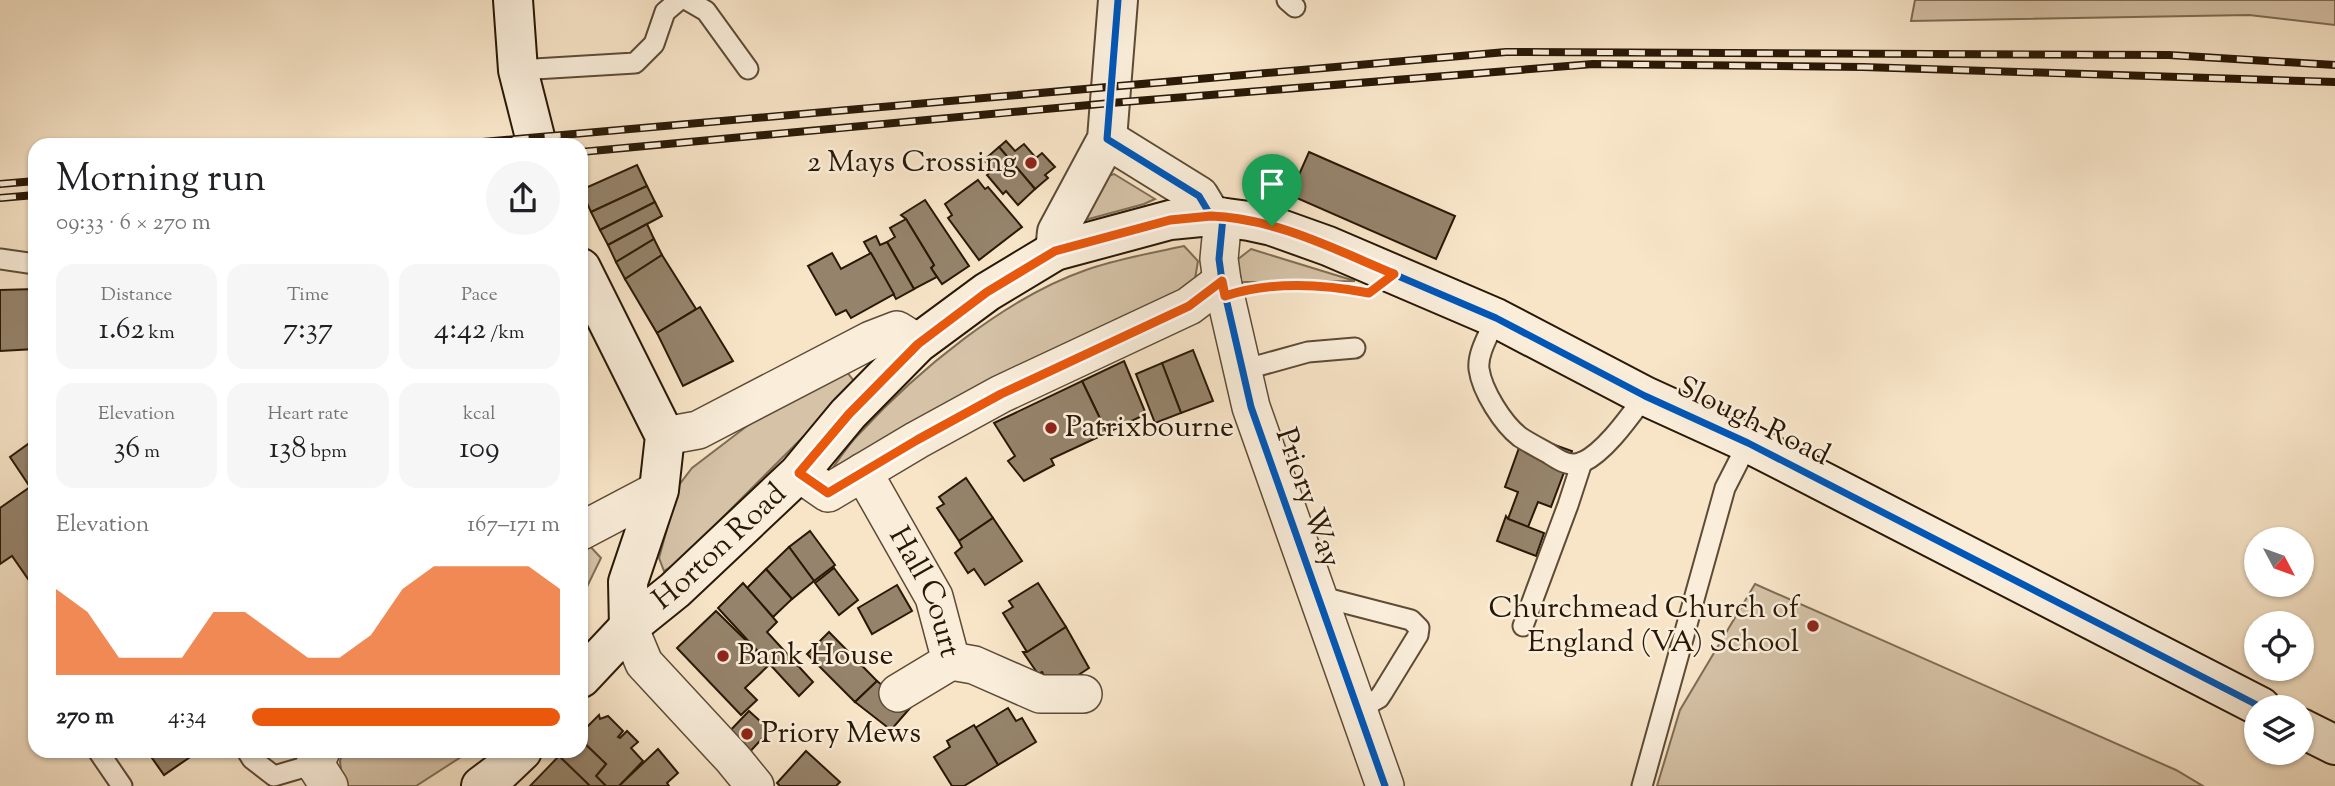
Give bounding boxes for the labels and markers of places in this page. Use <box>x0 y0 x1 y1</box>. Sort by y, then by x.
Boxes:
place label: 2 Mays Crossing <box>807 142 1017 185</box>
pin <box>1242 154 1302 226</box>
marker: 2 Mays Crossing <box>1023 155 1039 171</box>
place label: Patrixbourne <box>1065 407 1234 450</box>
marker: Patrixbourne <box>1043 420 1059 436</box>
place label: Churchmead Church of England (VA) School <box>1488 588 1801 665</box>
marker: Churchmead Church of England (VA) School <box>1805 618 1821 634</box>
place label: Bank House <box>737 635 893 678</box>
marker: Bank House <box>715 648 731 664</box>
place label: Priory Mews <box>761 713 921 756</box>
marker: Priory Mews <box>739 726 755 742</box>

